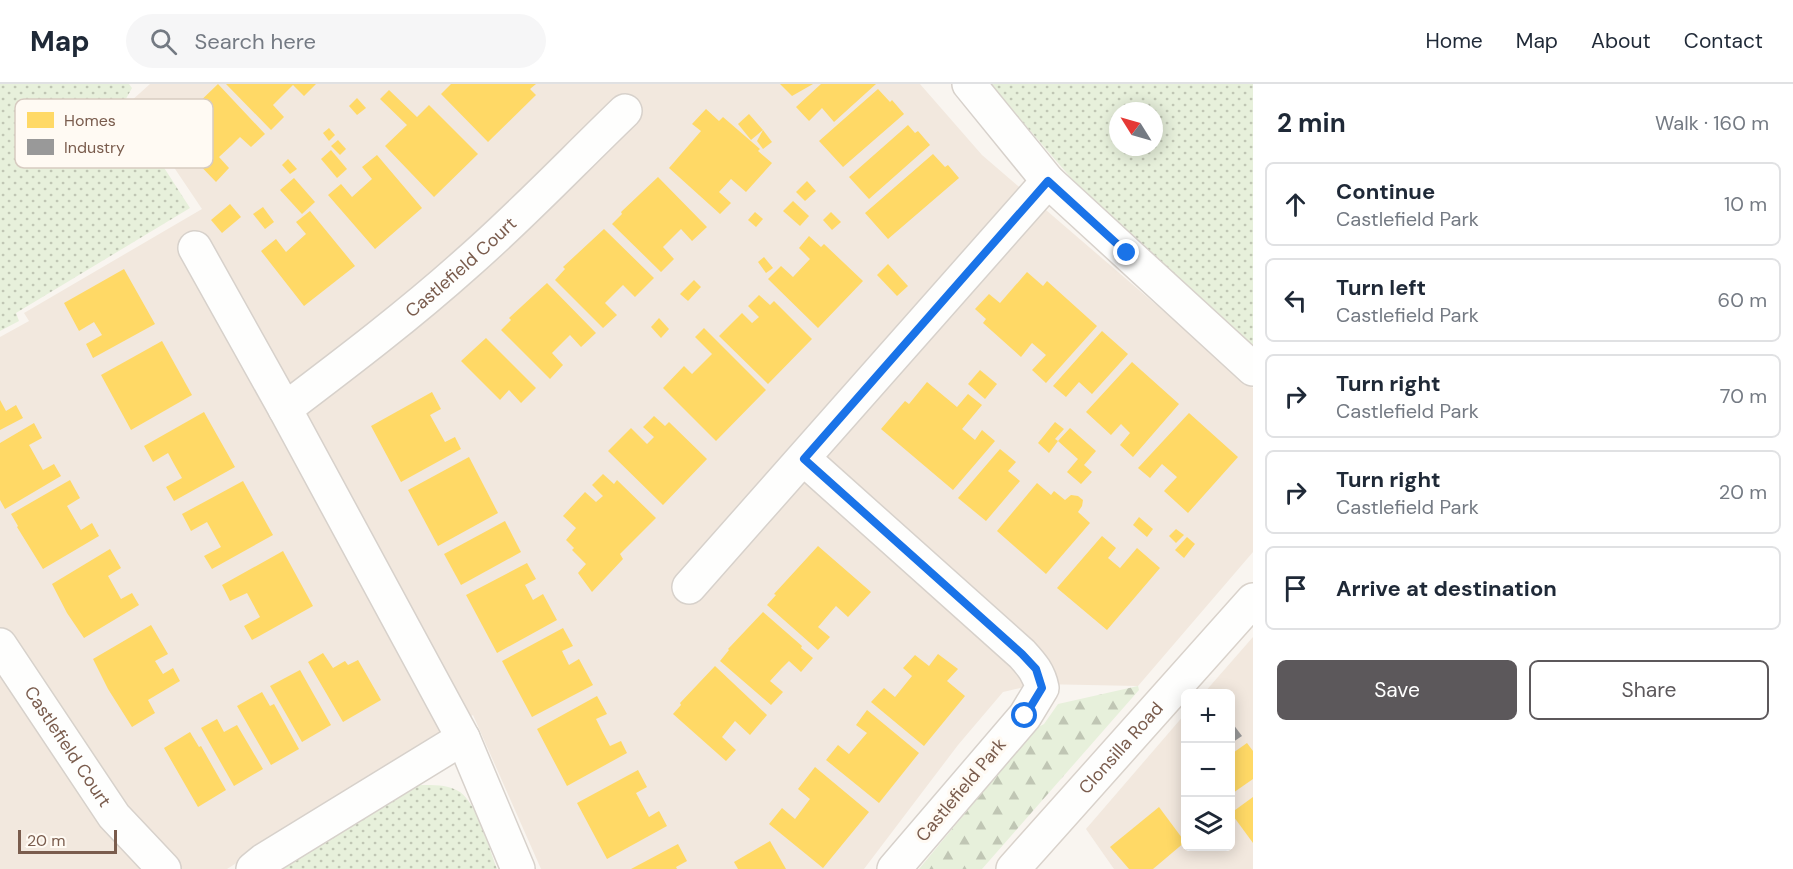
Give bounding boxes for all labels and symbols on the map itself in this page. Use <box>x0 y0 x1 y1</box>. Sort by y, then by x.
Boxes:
legend <box>15 99 213 168</box>
north arrow <box>1109 102 1163 156</box>
text: Homes <box>64 110 116 131</box>
text: Industry <box>64 137 125 158</box>
street label: Castlefield Court <box>400 212 522 323</box>
route end <box>1113 239 1139 265</box>
street label: Castlefield Court <box>19 681 117 812</box>
street label: Clonsilla Road <box>1073 697 1168 799</box>
route start <box>1011 702 1037 728</box>
street label: Castlefield Park <box>910 733 1012 847</box>
scale bar <box>18 827 117 854</box>

